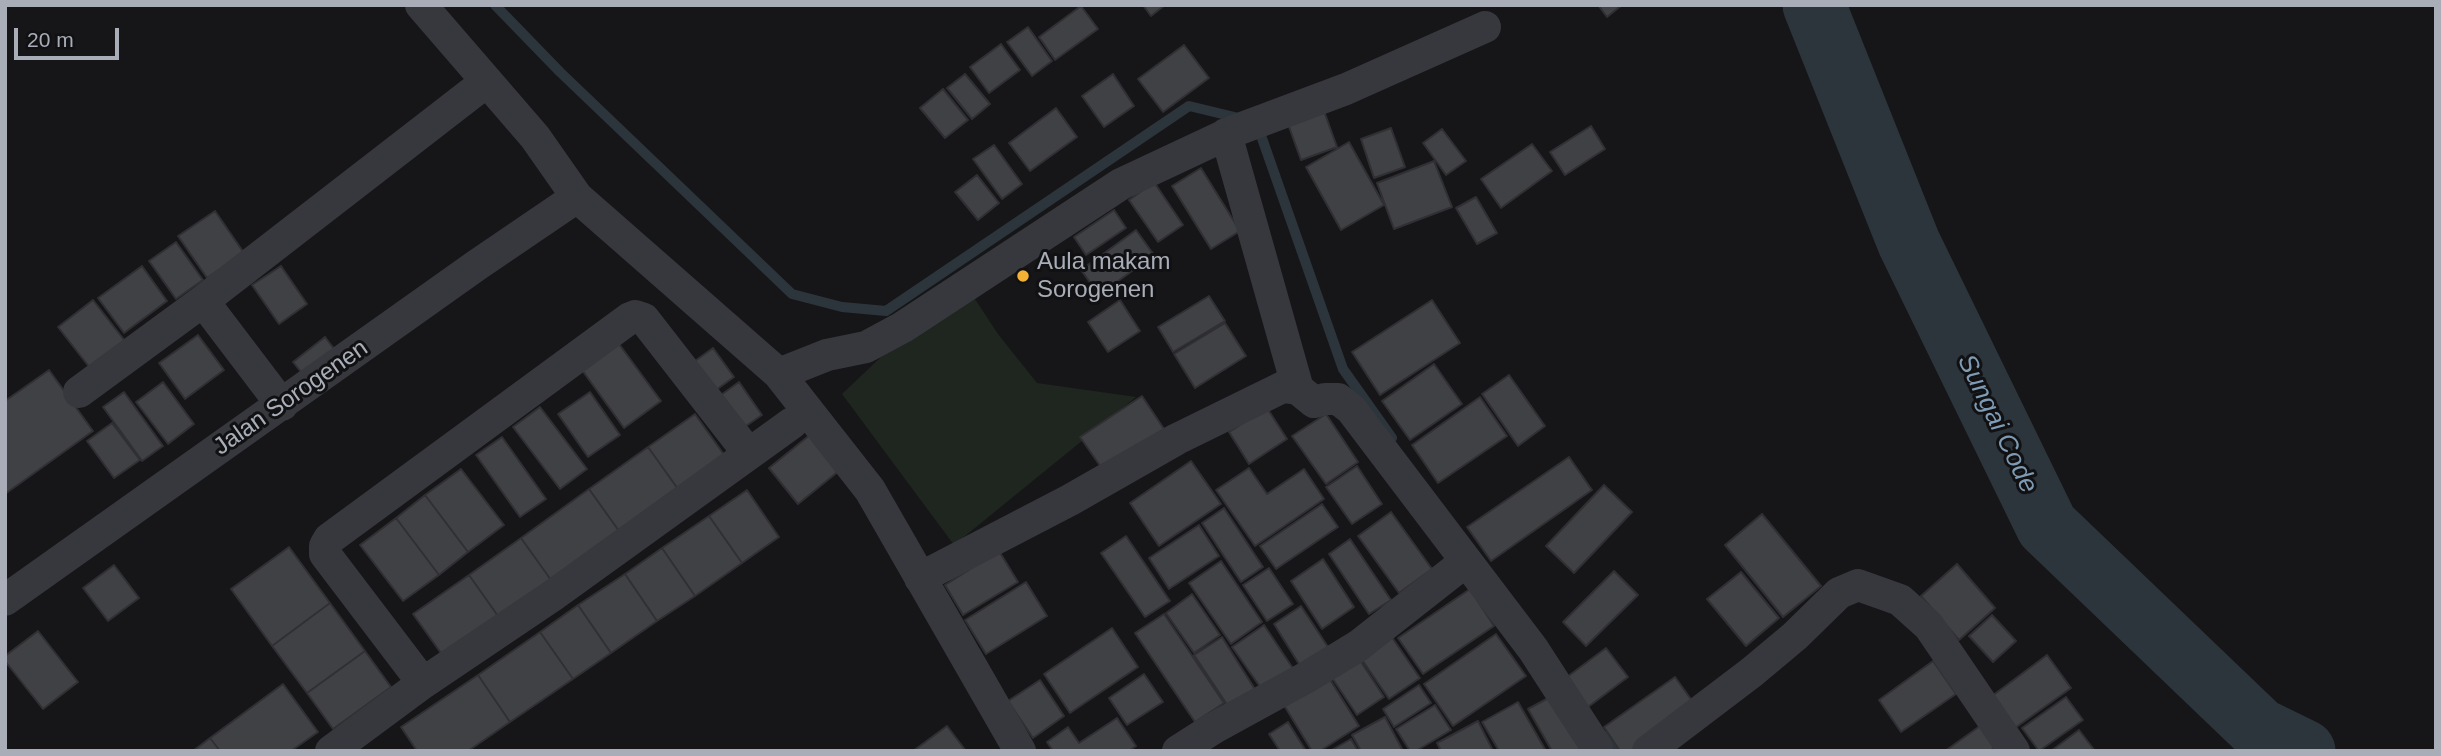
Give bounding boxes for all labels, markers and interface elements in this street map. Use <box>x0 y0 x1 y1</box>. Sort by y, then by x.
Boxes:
scale bar <box>18 14 122 58</box>
text: 20 m <box>27 28 74 51</box>
place label: Aula makam Sorogenen <box>1037 248 1170 304</box>
marker: Aula makam Sorogenen <box>1015 268 1031 284</box>
street label: Jalan Sorogenen <box>208 334 374 462</box>
water label: Sungai Code <box>1950 350 2044 498</box>

